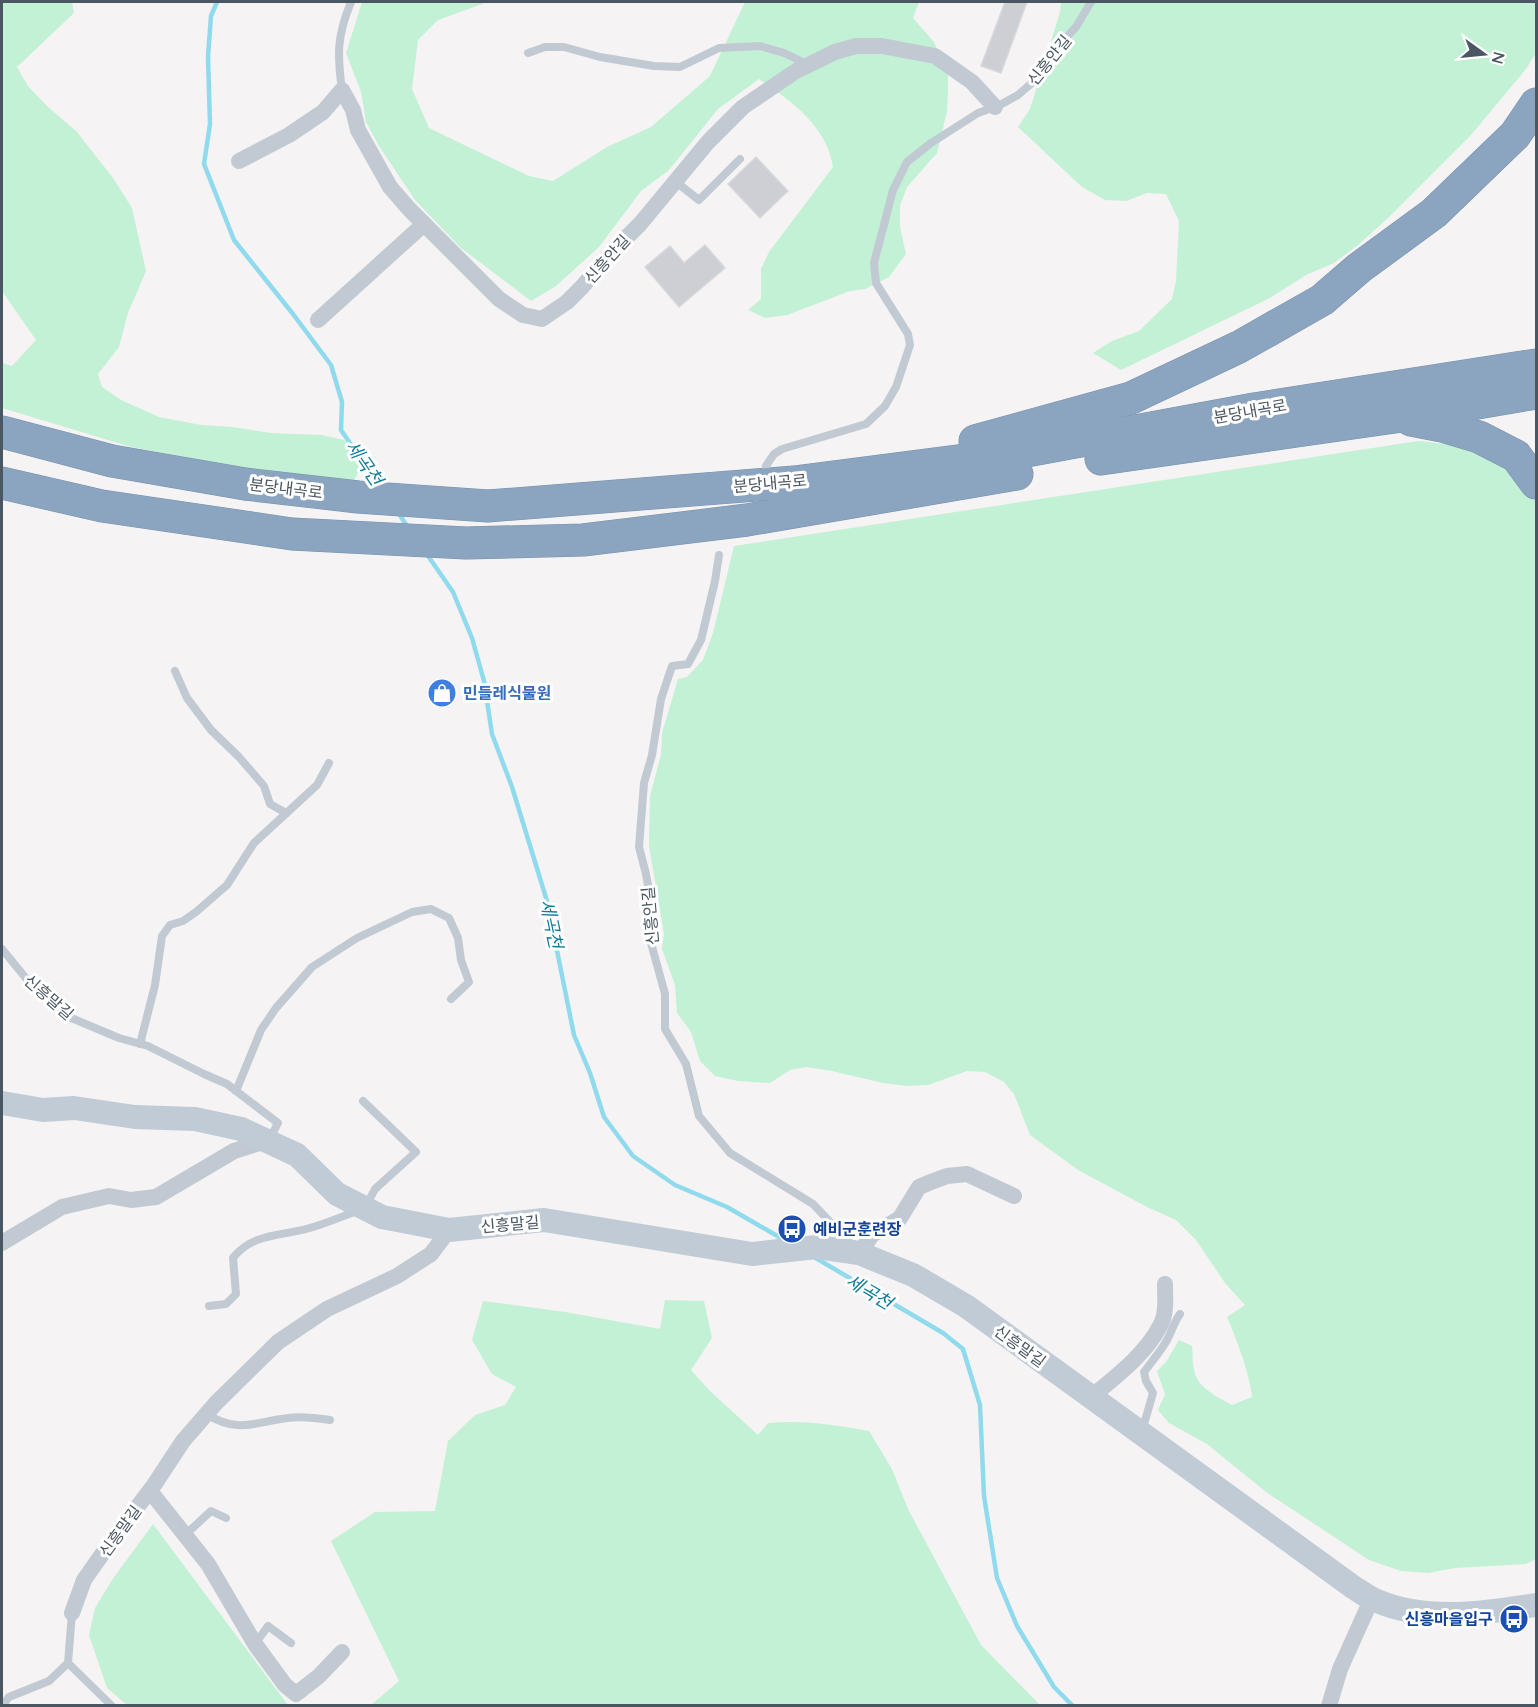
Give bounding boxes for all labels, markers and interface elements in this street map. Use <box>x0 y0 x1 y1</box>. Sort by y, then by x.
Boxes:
north arrow <box>1454 24 1514 84</box>
street label: 신흥안길 <box>1023 31 1075 89</box>
text: N <box>1487 50 1510 66</box>
street label: 신흥안길 <box>580 230 634 288</box>
street label: 분당내곡로 <box>1212 395 1288 427</box>
water label: 세곡천 <box>341 436 389 492</box>
street label: 분당내곡로 <box>732 470 808 496</box>
street label: 분당내곡로 <box>248 474 324 502</box>
shop icon: 민들레식물원 <box>426 677 458 709</box>
place label: 민들레식물원 <box>463 683 551 703</box>
street label: 신흥안길 <box>637 886 663 946</box>
water label: 세곡천 <box>535 897 568 953</box>
street label: 신흥말길 <box>20 970 78 1024</box>
street label: 신흥말길 <box>480 1211 540 1237</box>
bus stop icon: 예비군훈련장 <box>776 1213 808 1245</box>
place label: 예비군훈련장 <box>813 1219 902 1239</box>
water label: 세곡천 <box>842 1269 899 1315</box>
street label: 신흥말길 <box>990 1321 1050 1371</box>
street label: 신흥말길 <box>95 1501 145 1561</box>
bus stop icon: 신흥마을입구 <box>1498 1603 1530 1635</box>
place label: 신흥마을입구 <box>1405 1609 1493 1629</box>

